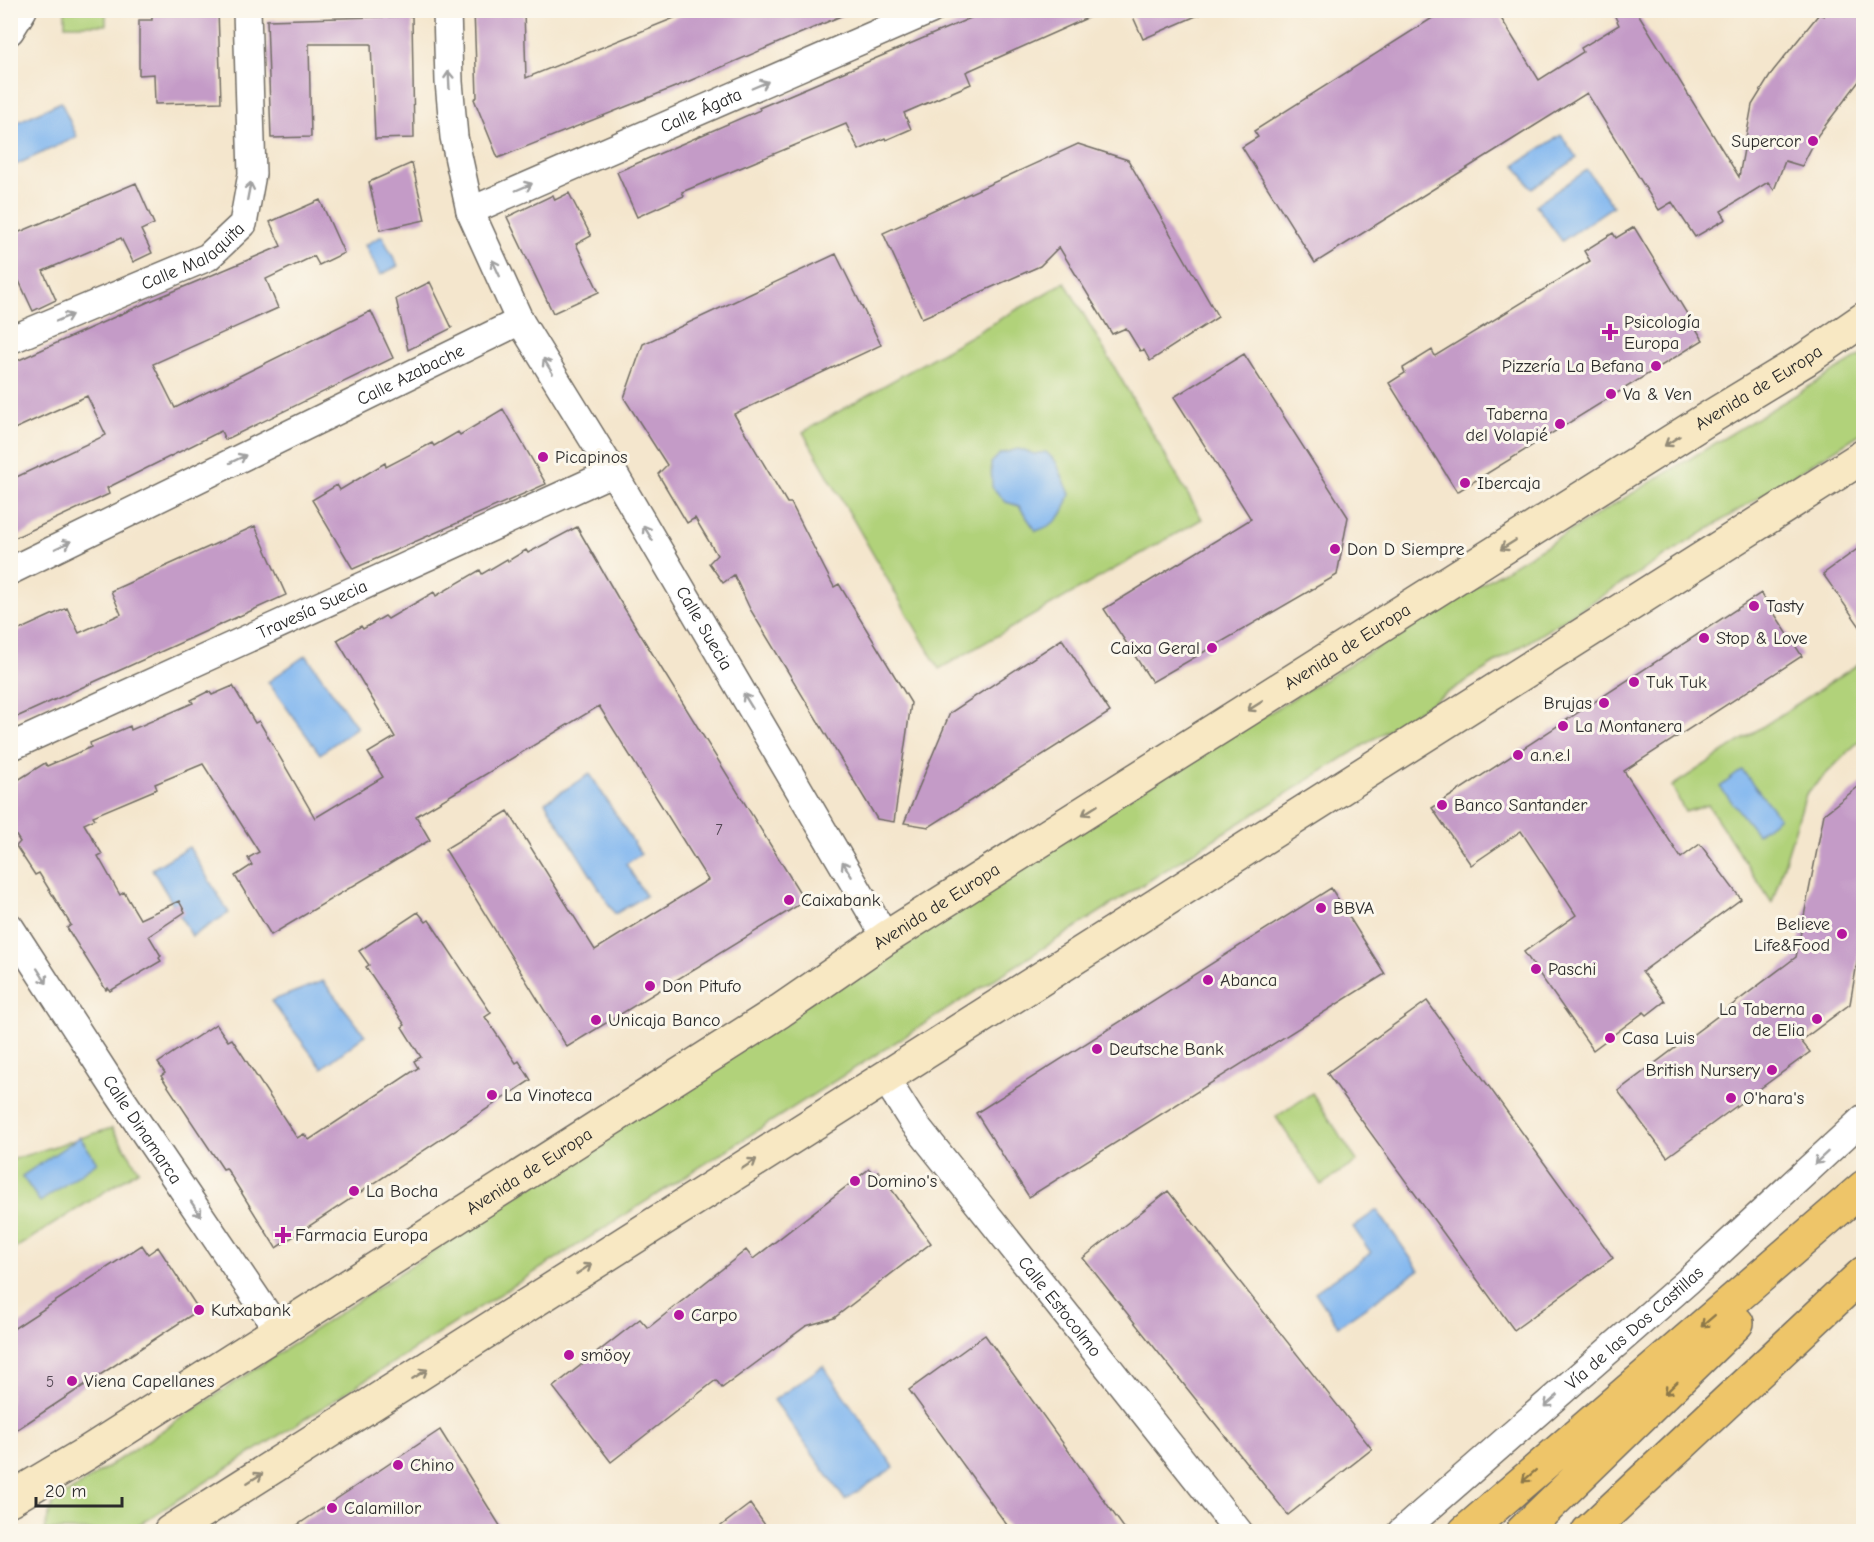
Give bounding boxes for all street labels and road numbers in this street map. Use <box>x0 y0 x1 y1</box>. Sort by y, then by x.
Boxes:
street label: Calle Ágata <box>657 84 745 138</box>
street label: Calle Malaquita <box>138 218 249 295</box>
street label: Calle Azabache <box>354 340 468 410</box>
street label: Avenida de Europa <box>1691 341 1827 435</box>
street label: Travesía Suecia <box>254 575 371 644</box>
street label: Calle Suecia <box>671 583 737 674</box>
street label: Avenida de Europa <box>1280 599 1415 695</box>
street label: Avenida de Europa <box>870 859 1004 954</box>
street label: Calle Dinamarca <box>98 1071 186 1188</box>
street label: Avenida de Europa <box>462 1124 596 1219</box>
street label: Calle Estocolmo <box>1013 1252 1106 1361</box>
street label: Vía de las Dos Castillas <box>1561 1262 1708 1394</box>

